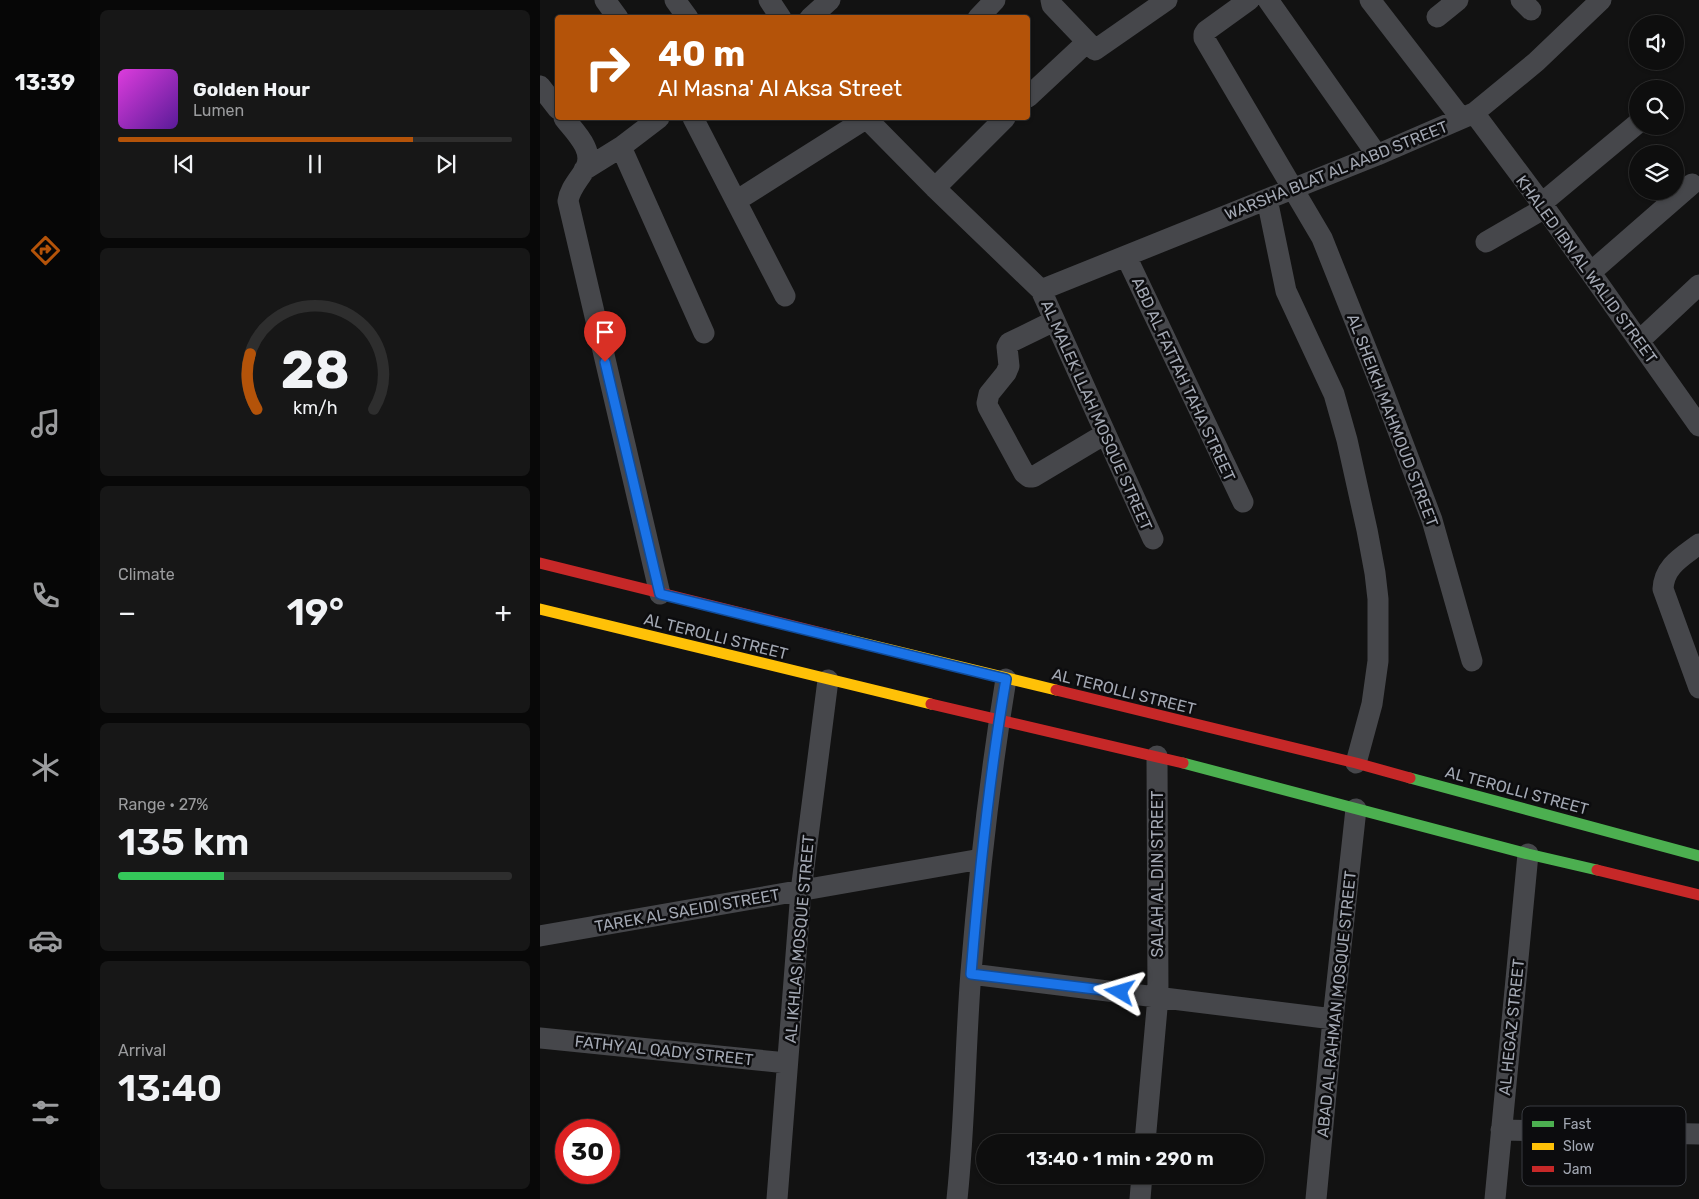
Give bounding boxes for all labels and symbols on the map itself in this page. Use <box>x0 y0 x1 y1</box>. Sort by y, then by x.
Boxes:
street label: WARSHA BLAT AL AABD STREET <box>1222 117 1450 224</box>
street label: KHALED IBN AL WALID STREET <box>1512 172 1661 367</box>
street label: ABD AL FATTAH TAHA STREET <box>1128 274 1239 484</box>
street label: AL MALEK LLAH MOSQUE STREET <box>1037 297 1156 533</box>
pin <box>584 311 626 362</box>
street label: AL SHEIKH MAHMOUD STREET <box>1343 311 1442 529</box>
street label: AL TEROLLI STREET <box>642 609 790 664</box>
street label: AL TEROLLI STREET <box>1050 664 1198 719</box>
street label: AL TEROLLI STREET <box>1443 762 1591 819</box>
street label: SALAH AL DIN STREET <box>1148 790 1167 958</box>
street label: AL IKHLAS MOSQUE STREET <box>781 834 818 1044</box>
street label: ABAD AL RAHMAN MOSQUE STREET <box>1313 870 1360 1138</box>
street label: TAREK AL SAEIDI STREET <box>593 885 781 936</box>
street label: AL HEGAZ STREET <box>1495 958 1528 1096</box>
position arrow <box>1093 965 1145 1017</box>
street label: FATHY AL QADY STREET <box>574 1032 754 1069</box>
legend <box>1522 1106 1686 1186</box>
text: Fast <box>1563 1116 1592 1133</box>
speed limit sign: 30 <box>555 1119 620 1184</box>
text: Slow <box>1563 1138 1594 1155</box>
text: Jam <box>1563 1161 1592 1178</box>

